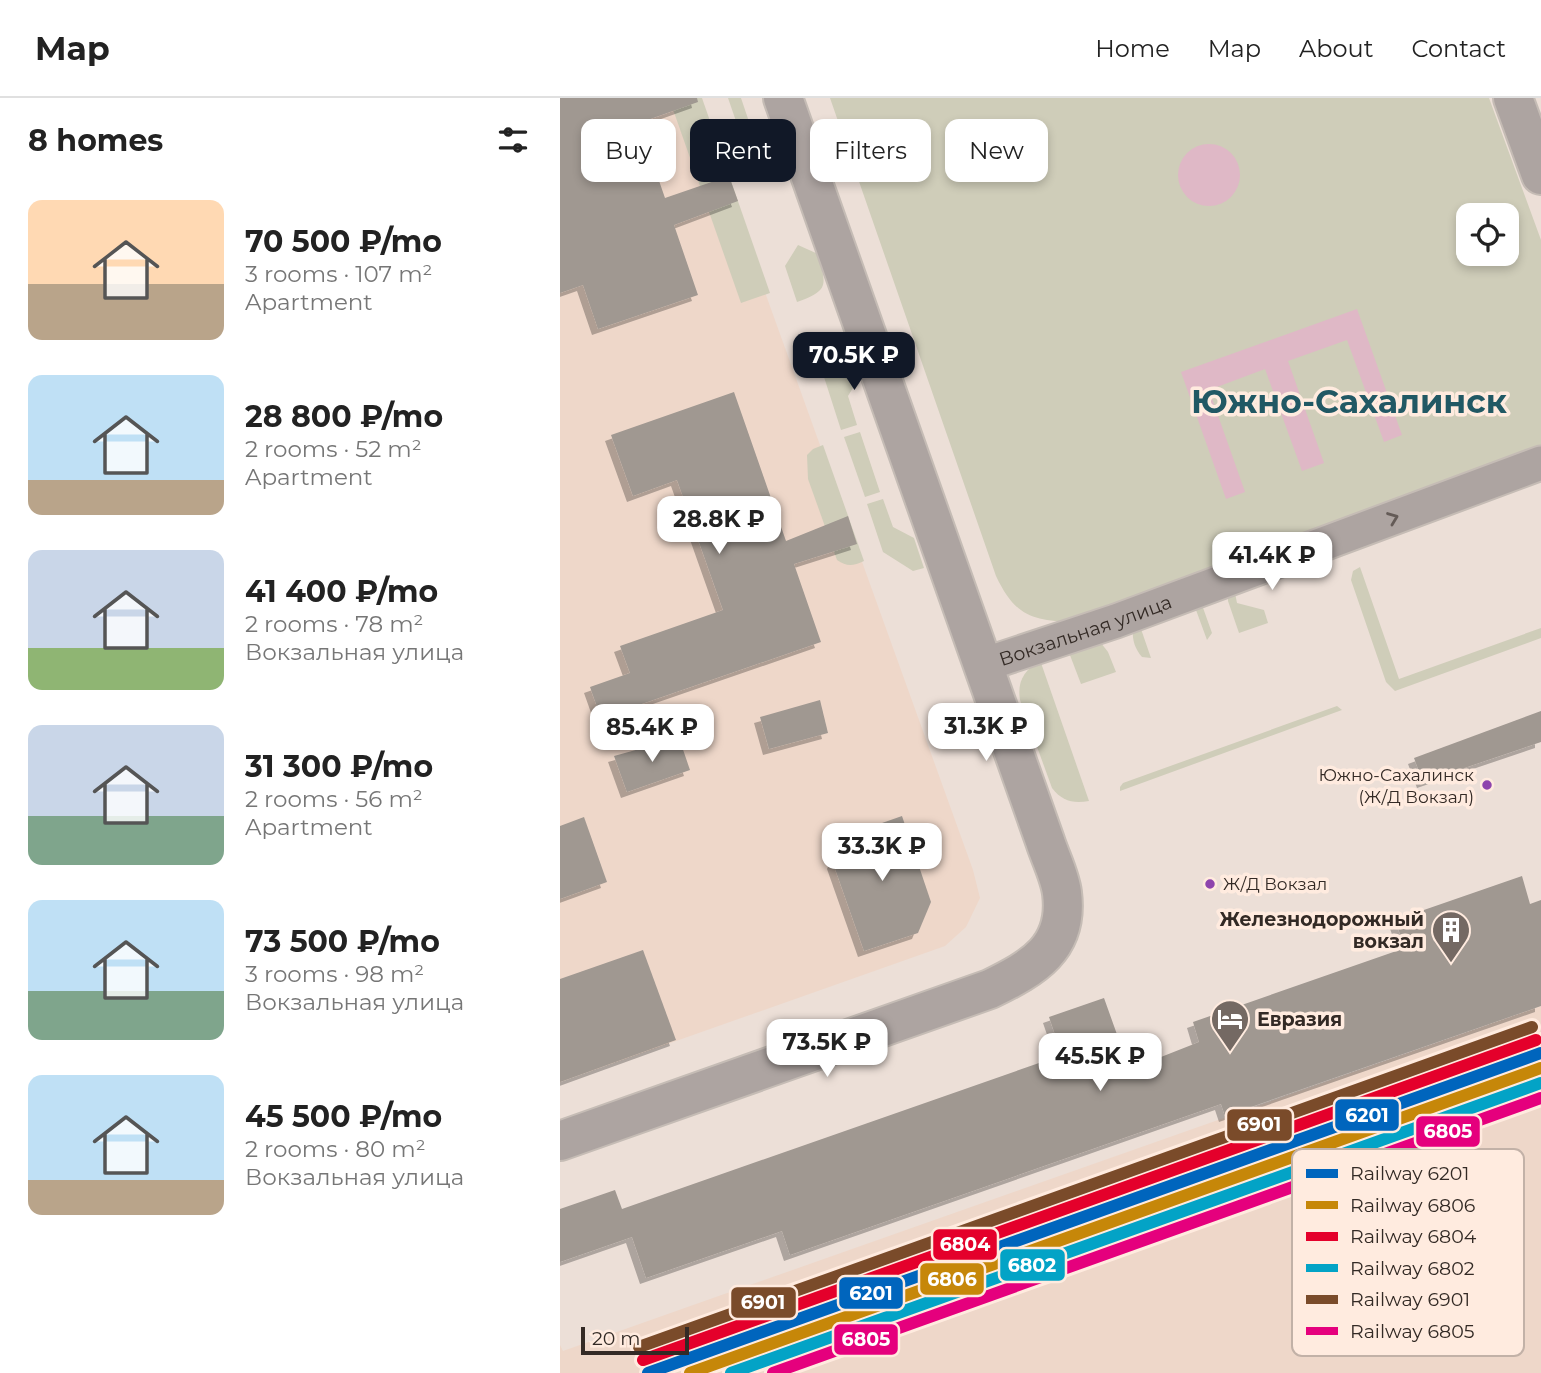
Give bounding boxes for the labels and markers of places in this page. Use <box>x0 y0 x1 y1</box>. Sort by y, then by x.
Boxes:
pin: 70.5K ₽ <box>789 332 919 392</box>
pin: 28.8K ₽ <box>654 496 784 556</box>
pin: 41.4K ₽ <box>1207 532 1337 592</box>
pin: 85.4K ₽ <box>587 704 717 764</box>
pin: 31.3K ₽ <box>921 704 1051 763</box>
place label: Южно-Сахалинск (Ж/Д Вокзал) <box>1319 765 1474 807</box>
marker: Южно-Сахалинск (Ж/Д Вокзал) <box>1480 778 1494 792</box>
pin: 33.3K ₽ <box>817 824 947 883</box>
place label: Ж/Д Вокзал <box>1223 874 1327 894</box>
marker: Ж/Д Вокзал <box>1203 877 1217 891</box>
place label: Железнодорожный вокзал <box>1220 908 1424 953</box>
building icon: Железнодорожный вокзал <box>1430 909 1472 964</box>
hotel icon: Евразия <box>1209 998 1251 1053</box>
place label: Евразия <box>1257 1008 1342 1031</box>
pin: 73.5K ₽ <box>762 1020 892 1079</box>
pin: 45.5K ₽ <box>1035 1034 1165 1093</box>

